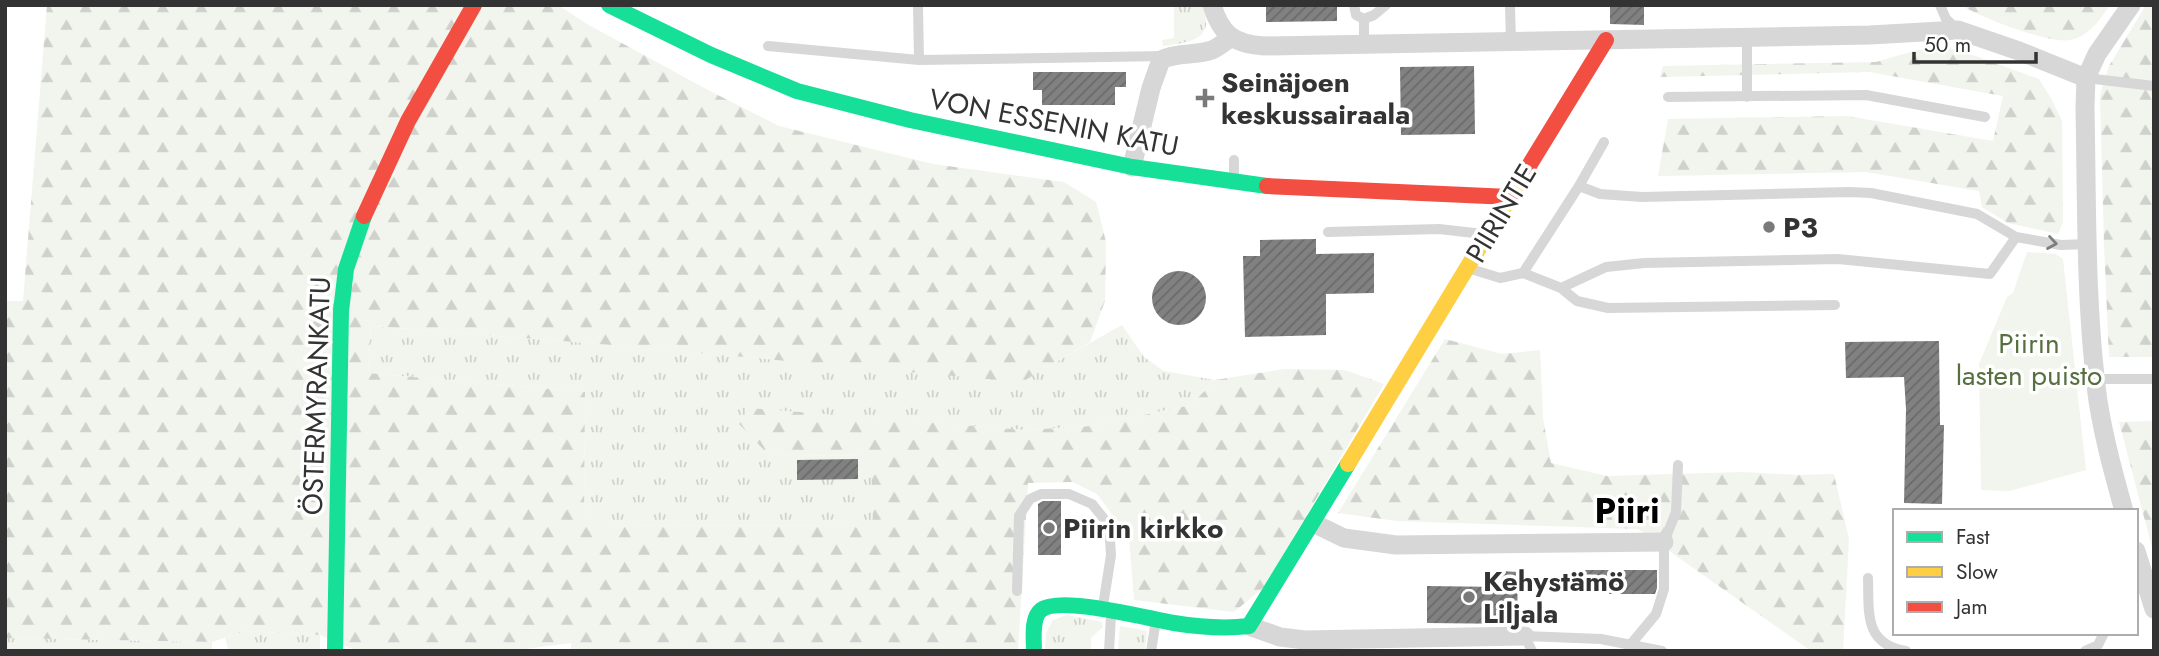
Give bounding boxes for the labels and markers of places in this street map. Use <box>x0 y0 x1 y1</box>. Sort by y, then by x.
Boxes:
place label: Seinäjoen keskussairaala <box>1221 62 1410 135</box>
marker: Seinäjoen keskussairaala <box>1195 88 1215 108</box>
place label: P3 <box>1783 207 1818 248</box>
marker: P3 <box>1761 219 1777 235</box>
place label: Piirin kirkko <box>1063 508 1223 549</box>
marker: Piirin kirkko <box>1041 520 1057 536</box>
place label: Kehystämö Liljala <box>1483 561 1625 634</box>
marker: Kehystämö Liljala <box>1461 589 1477 605</box>

